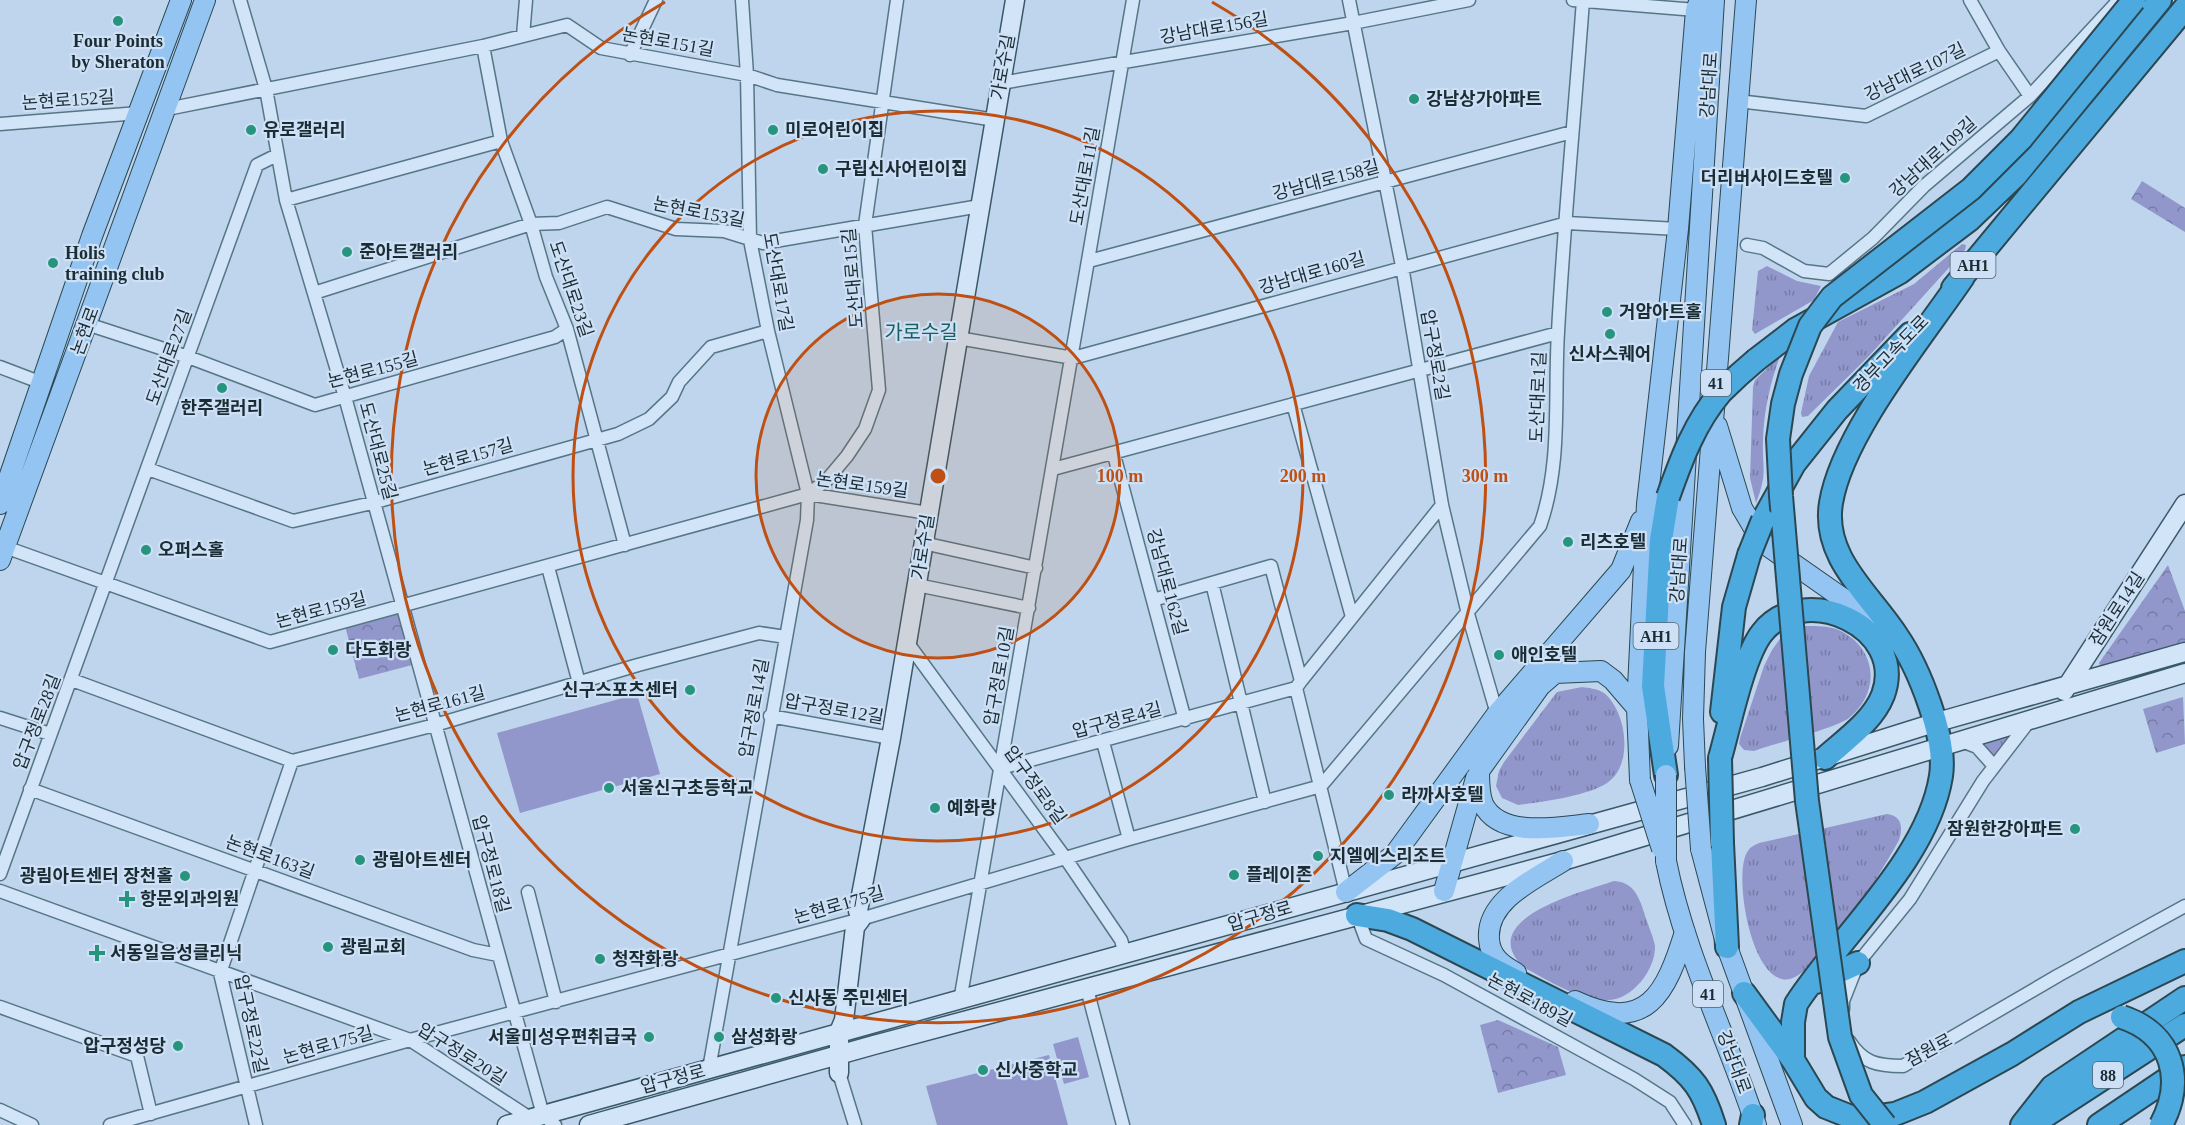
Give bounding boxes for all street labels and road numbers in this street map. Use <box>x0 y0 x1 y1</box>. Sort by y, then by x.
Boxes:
street label: 강남대로156길 <box>1158 9 1270 47</box>
street label: 논현로151길 <box>620 24 716 60</box>
street label: 가로수길 <box>987 33 1019 101</box>
street label: 강남대로107길 <box>1861 39 1969 105</box>
street label: 강남대로 <box>1697 51 1721 119</box>
street label: 논현로152길 <box>21 87 115 113</box>
street label: 강남대로109길 <box>1886 113 1980 201</box>
street label: 도산대로11길 <box>1066 125 1104 227</box>
street label: 강남대로158길 <box>1270 156 1382 204</box>
street label: 논현로153길 <box>651 193 747 231</box>
street label: 도산대로15길 <box>839 227 867 329</box>
street label: 도산대로17길 <box>759 231 797 333</box>
street label: 도산대로23길 <box>545 238 597 340</box>
street label: 강남대로160길 <box>1256 248 1368 298</box>
road number: AH1 <box>1950 252 1996 278</box>
street label: 논현로 <box>67 304 103 358</box>
street label: 도산대로27길 <box>142 306 196 408</box>
street label: 압구정로2길 <box>1417 308 1453 402</box>
street label: 경부고속도로 <box>1849 311 1933 397</box>
street label: 논현로155길 <box>325 348 421 392</box>
street label: 도산대로1길 <box>1526 351 1550 443</box>
road number: 41 <box>1701 370 1731 396</box>
street label: 도산대로25길 <box>355 400 401 502</box>
street label: 논현로157길 <box>420 435 516 479</box>
street label: 논현로159길 <box>814 469 910 501</box>
street label: 가로수길 <box>908 513 938 581</box>
street label: 강남대로162길 <box>1143 526 1191 638</box>
street label: 강남대로 <box>1667 536 1691 604</box>
street label: 잠원로14길 <box>2086 568 2148 650</box>
street label: 논현로159길 <box>273 588 369 632</box>
road number: AH1 <box>1634 623 1678 649</box>
street label: 압구정로10길 <box>980 625 1018 727</box>
street label: 압구정로14길 <box>735 657 773 759</box>
street label: 압구정로28길 <box>10 671 64 773</box>
street label: 논현로161길 <box>392 682 488 726</box>
street label: 압구정로12길 <box>783 690 885 728</box>
street label: 압구정로4길 <box>1070 698 1164 742</box>
street label: 압구정로8길 <box>1000 742 1070 828</box>
street label: 압구정로18길 <box>468 813 514 915</box>
street label: 논현로163길 <box>223 832 317 882</box>
street label: 논현로175길 <box>791 883 887 927</box>
street label: 압구정로 <box>1225 897 1295 935</box>
street label: 논현로189길 <box>1484 969 1576 1031</box>
street label: 압구정로22길 <box>231 973 271 1075</box>
road number: 41 <box>1693 981 1723 1007</box>
street label: 압구정로20길 <box>414 1019 510 1089</box>
street label: 논현로175길 <box>280 1023 376 1067</box>
street label: 강남대로 <box>1713 1027 1755 1097</box>
street label: 잠원로 <box>1902 1030 1956 1070</box>
street label: 압구정로 <box>638 1061 708 1097</box>
road number: 88 <box>2093 1062 2123 1088</box>

